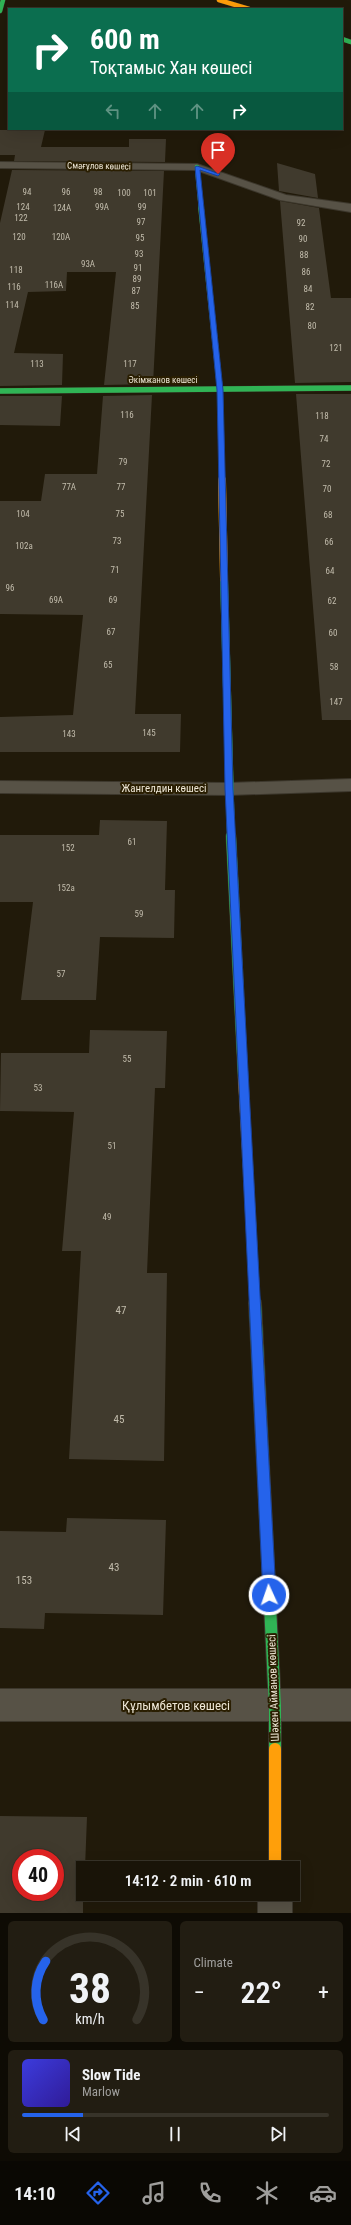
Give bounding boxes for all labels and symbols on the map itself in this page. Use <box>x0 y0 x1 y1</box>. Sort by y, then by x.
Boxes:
pin <box>201 133 235 174</box>
street label: Смағұлов көшесі <box>67 160 131 172</box>
house number: 94 <box>23 187 32 197</box>
house number: 96 <box>62 187 70 197</box>
house number: 98 <box>94 187 102 197</box>
house number: 100 <box>117 188 131 198</box>
house number: 101 <box>143 188 157 198</box>
house number: 124 <box>16 202 30 212</box>
house number: 99А <box>95 202 109 212</box>
house number: 99 <box>138 202 146 212</box>
house number: 124А <box>53 203 71 213</box>
house number: 122 <box>14 213 28 223</box>
house number: 97 <box>137 217 146 227</box>
house number: 92 <box>297 218 306 228</box>
house number: 120 <box>12 232 26 242</box>
house number: 120А <box>52 232 70 242</box>
house number: 95 <box>136 233 145 243</box>
house number: 90 <box>299 234 307 244</box>
house number: 93 <box>135 249 143 259</box>
house number: 88 <box>300 250 308 260</box>
house number: 93А <box>81 259 95 269</box>
house number: 91 <box>134 263 142 273</box>
house number: 118 <box>9 265 23 275</box>
house number: 86 <box>302 267 310 277</box>
house number: 89 <box>133 274 141 284</box>
house number: 116А <box>45 280 63 290</box>
house number: 116 <box>7 282 21 292</box>
house number: 84 <box>304 284 313 294</box>
house number: 87 <box>132 286 141 296</box>
house number: 114 <box>5 300 19 310</box>
house number: 85 <box>131 301 140 311</box>
house number: 82 <box>306 302 315 312</box>
house number: 80 <box>308 321 316 331</box>
house number: 121 <box>329 343 343 353</box>
house number: 113 <box>30 359 44 369</box>
house number: 117 <box>123 359 137 369</box>
street label: Әкімжанов көшесі <box>128 375 198 385</box>
house number: 116 <box>120 410 134 420</box>
house number: 118 <box>315 411 329 421</box>
house number: 74 <box>320 434 329 444</box>
house number: 79 <box>119 457 127 467</box>
house number: 72 <box>322 459 331 469</box>
house number: 77А <box>62 482 76 492</box>
house number: 77 <box>117 482 126 492</box>
house number: 70 <box>323 484 331 494</box>
house number: 104 <box>16 509 30 519</box>
house number: 75 <box>116 509 125 519</box>
house number: 68 <box>324 510 332 520</box>
house number: 73 <box>113 536 121 546</box>
house number: 66 <box>325 537 333 547</box>
house number: 102а <box>15 541 33 551</box>
house number: 71 <box>111 565 119 575</box>
house number: 64 <box>326 566 335 576</box>
house number: 96 <box>6 583 14 593</box>
house number: 69А <box>49 595 63 605</box>
house number: 69 <box>109 595 117 605</box>
house number: 62 <box>328 596 337 606</box>
house number: 67 <box>107 627 116 637</box>
house number: 60 <box>329 628 337 638</box>
house number: 65 <box>104 660 113 670</box>
house number: 58 <box>330 662 338 672</box>
house number: 147 <box>329 697 343 707</box>
house number: 145 <box>142 728 156 738</box>
house number: 143 <box>62 729 76 739</box>
street label: Жангелдин көшесі <box>121 782 207 795</box>
house number: 61 <box>128 837 136 847</box>
house number: 152 <box>61 843 75 853</box>
house number: 152а <box>57 883 75 893</box>
house number: 59 <box>135 909 143 919</box>
house number: 57 <box>57 969 66 979</box>
house number: 55 <box>123 1054 132 1064</box>
house number: 53 <box>34 1083 42 1093</box>
house number: 51 <box>108 1141 116 1151</box>
house number: 49 <box>103 1212 111 1222</box>
house number: 47 <box>116 1304 126 1317</box>
house number: 45 <box>114 1413 124 1426</box>
house number: 43 <box>109 1561 119 1574</box>
house number: 153 <box>16 1574 32 1587</box>
position arrow <box>248 1574 290 1616</box>
street label: Шәкен Айманов көшесі <box>265 1634 282 1742</box>
street label: Құлымбетов көшесі <box>122 1698 230 1713</box>
speed limit sign: 40 <box>12 1849 64 1901</box>

